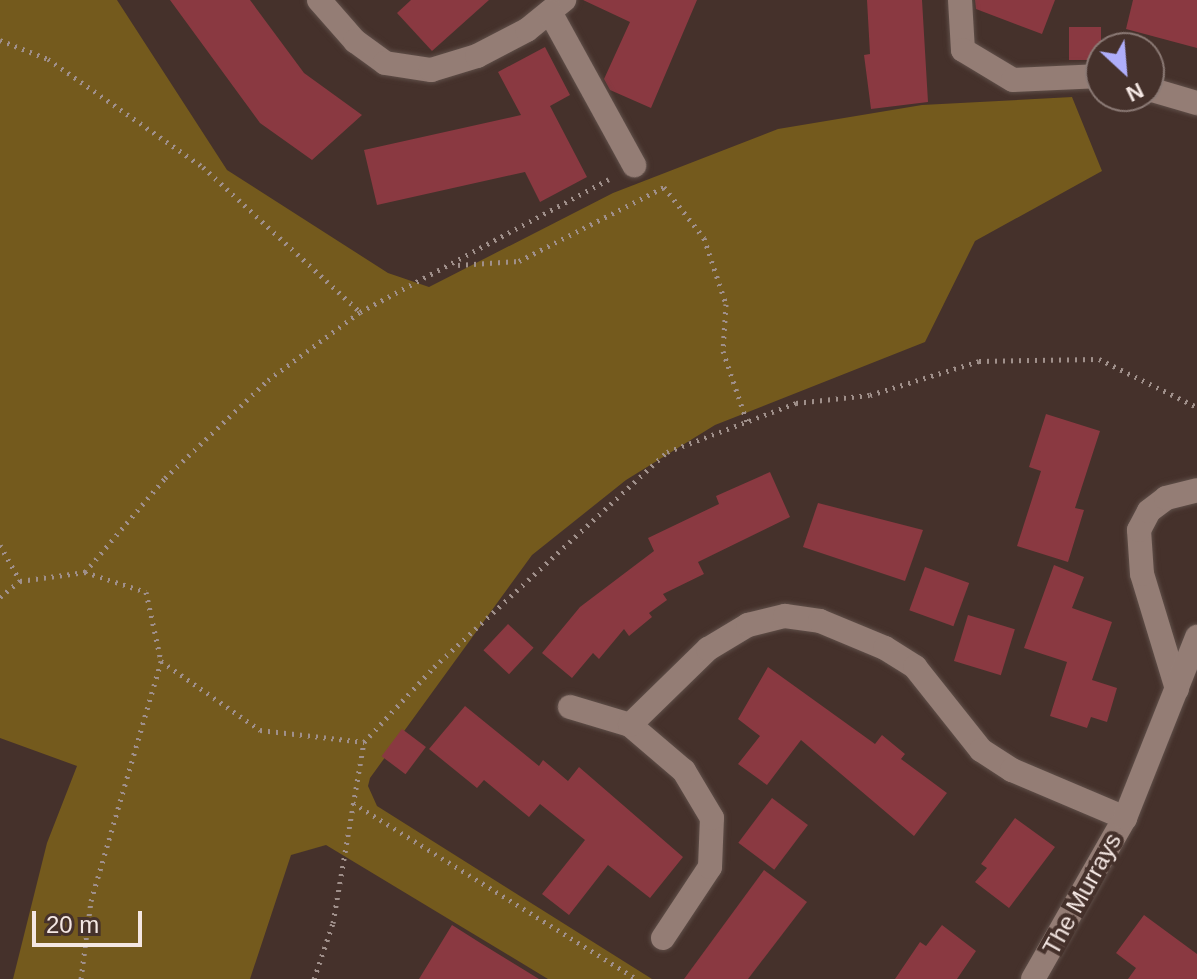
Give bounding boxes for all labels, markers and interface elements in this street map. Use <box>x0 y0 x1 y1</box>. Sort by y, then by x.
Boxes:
north arrow <box>1085 32 1165 112</box>
text: N <box>1122 78 1147 107</box>
street label: The Murrays <box>1037 828 1127 960</box>
scale bar <box>36 895 146 945</box>
text: 20 m <box>46 911 99 938</box>

